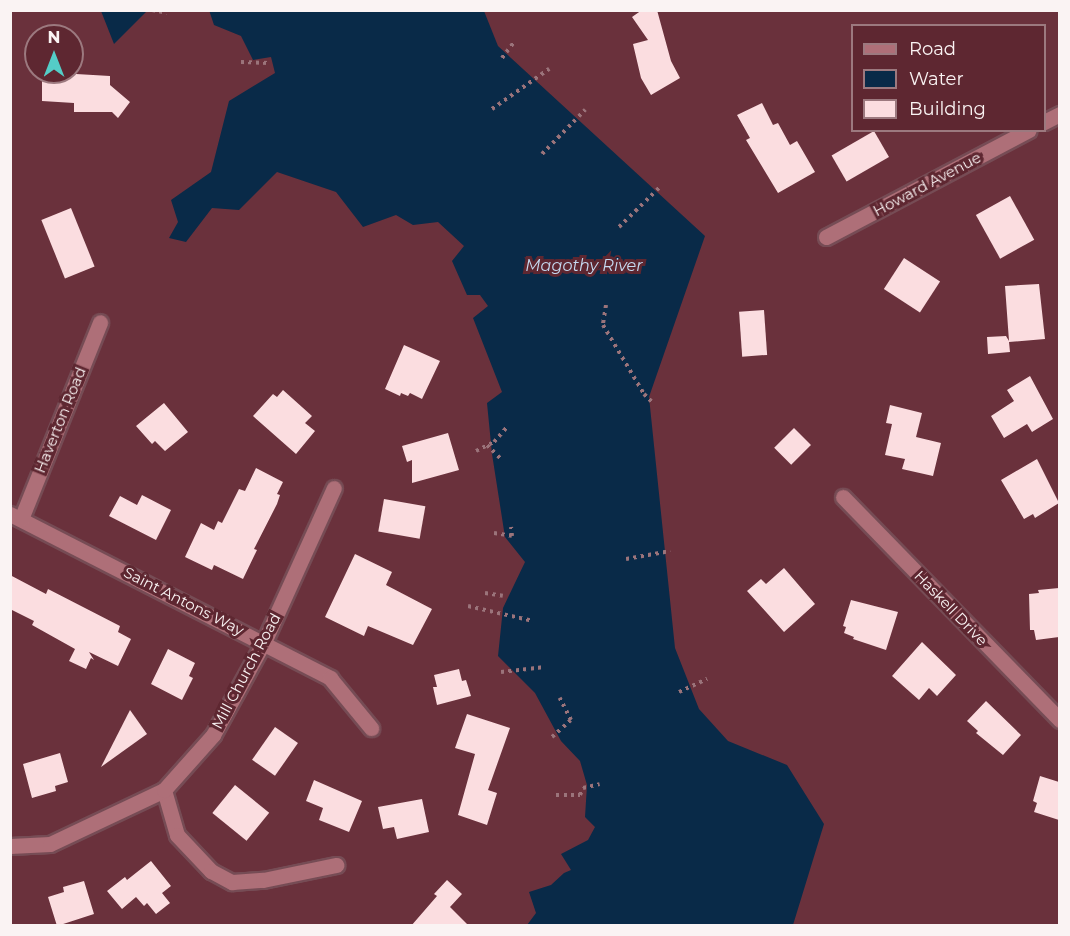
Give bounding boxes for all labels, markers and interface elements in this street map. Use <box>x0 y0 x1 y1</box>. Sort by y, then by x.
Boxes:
north arrow <box>24 24 84 84</box>
legend <box>851 24 1046 132</box>
text: N <box>48 28 60 47</box>
text: Road <box>909 38 956 60</box>
text: Water <box>909 68 964 90</box>
text: Building <box>909 98 986 120</box>
street label: Howard Avenue <box>870 148 984 220</box>
water label: Magothy River <box>525 256 643 276</box>
street label: Haverton Road <box>31 364 89 476</box>
street label: Saint Antons Way <box>121 563 247 639</box>
street label: Haskell Drive <box>911 567 991 649</box>
street label: Mill Church Road <box>208 610 284 732</box>

